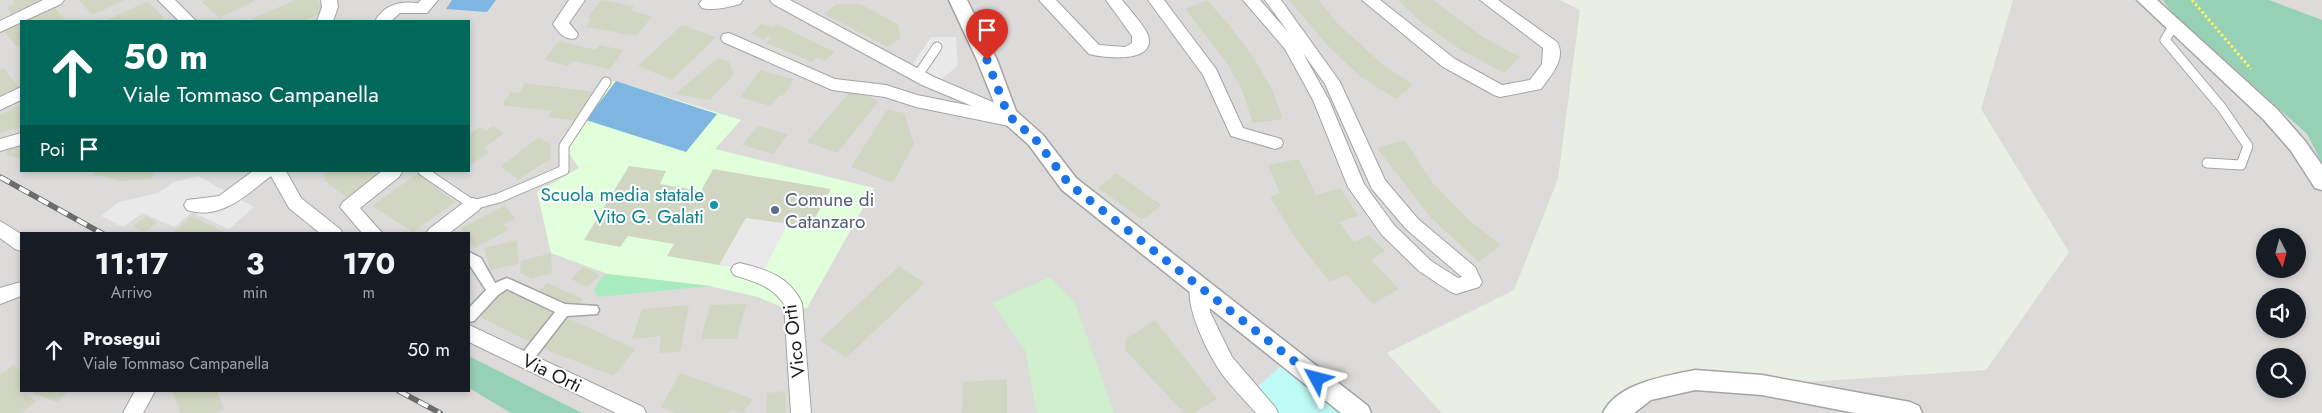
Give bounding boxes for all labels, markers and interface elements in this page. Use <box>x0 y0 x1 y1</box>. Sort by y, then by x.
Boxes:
pin <box>966 9 1008 60</box>
icon: arrive <box>973 16 1001 44</box>
text: 50 m <box>123 32 208 82</box>
icon: ahead <box>40 40 105 105</box>
text: Viale Tommaso Campanella <box>123 78 379 110</box>
icon: arrive <box>75 135 103 163</box>
text: Poi <box>40 136 65 163</box>
place label: Scuola media statale Vito G. Galati <box>541 181 704 230</box>
place label: Comune di Catanzaro <box>785 186 874 235</box>
marker: Scuola media statale Vito G. Galati <box>708 199 720 211</box>
marker: Comune di Catanzaro <box>769 204 781 216</box>
north arrow <box>2256 228 2306 278</box>
map controls <box>2256 228 2306 398</box>
text: 11:17 <box>95 242 168 285</box>
text: 3 <box>246 242 264 285</box>
text: 170 <box>342 242 395 285</box>
text: Arrivo <box>111 281 152 304</box>
text: min <box>243 281 268 304</box>
text: m <box>363 281 375 304</box>
button: sound <box>2256 288 2306 338</box>
street label: Vico Orti <box>776 303 812 379</box>
text: Prosegui <box>83 325 161 352</box>
icon: ahead <box>40 336 68 364</box>
text: 50 m <box>407 336 450 363</box>
street label: Via Orti <box>518 347 586 399</box>
button: search <box>2256 348 2306 398</box>
text: Viale Tommaso Campanella <box>83 352 269 375</box>
position arrow <box>1290 352 1342 404</box>

